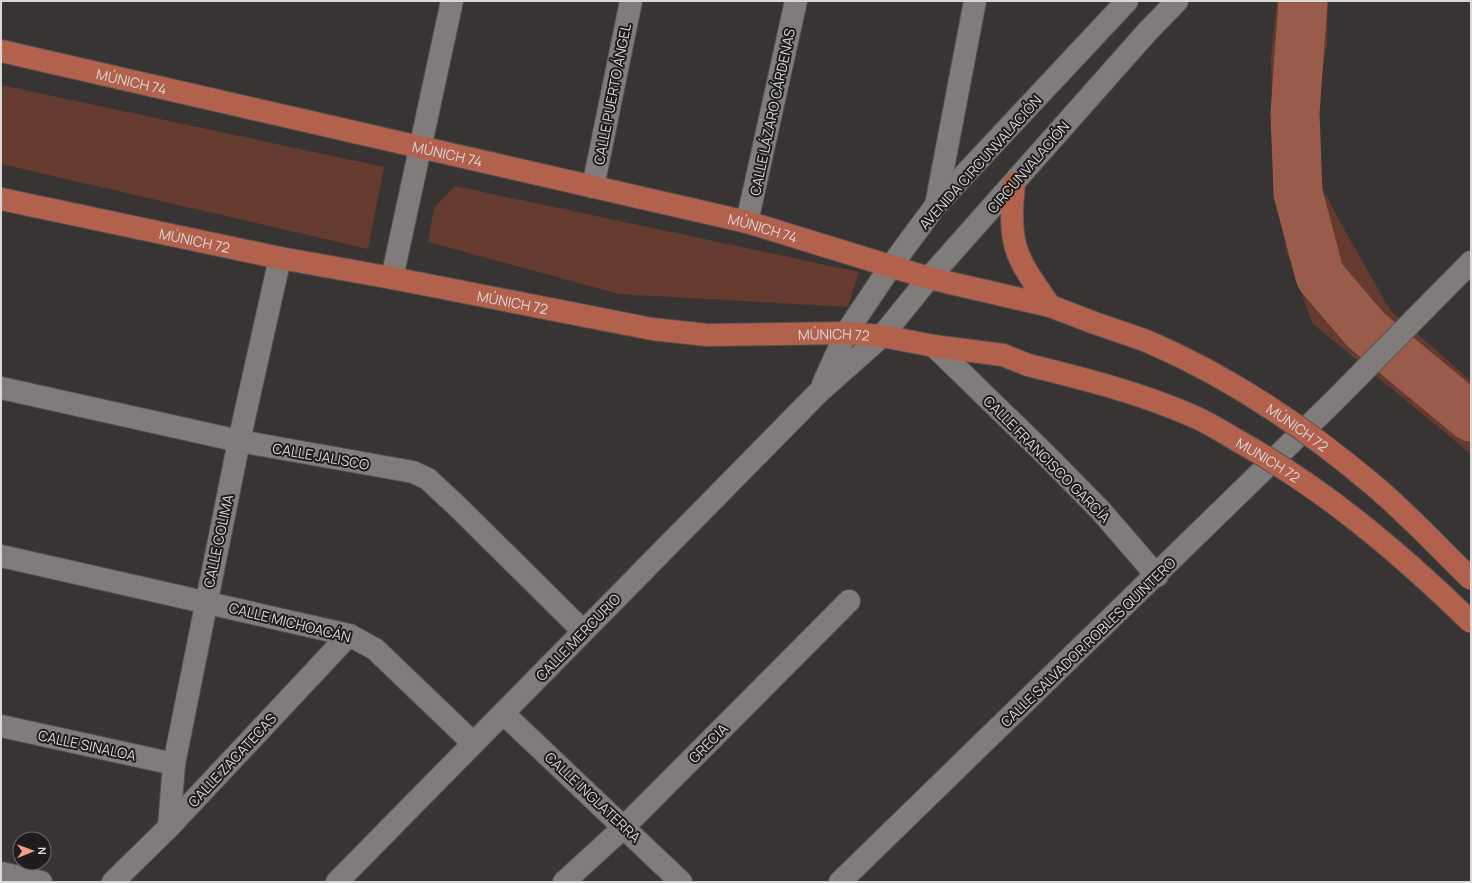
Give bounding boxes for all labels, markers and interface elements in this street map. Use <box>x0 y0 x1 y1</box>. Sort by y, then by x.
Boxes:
street label: CALLE PUERTO ÁNGEL <box>589 22 635 166</box>
street label: CALLE LÁZARO CÁRDENAS <box>745 26 799 197</box>
street label: MÚNICH 74 <box>95 64 169 98</box>
street label: AVENIDA CIRCUNVALACIÓN <box>915 92 1045 232</box>
street label: CIRCUNVALACIÓN <box>983 118 1073 216</box>
street label: MÚNICH 74 <box>410 136 484 171</box>
street label: MÚNICH 74 <box>726 208 800 247</box>
street label: MÚNICH 72 <box>158 223 232 257</box>
street label: MÚNICH 72 <box>476 285 550 318</box>
street label: MÚNICH 72 <box>798 323 870 344</box>
street label: CALLE FRANCISCO GARCÍA <box>979 391 1115 527</box>
street label: MÚNICH 72 <box>1263 398 1333 455</box>
street label: MUNICH 72 <box>1233 432 1304 486</box>
street label: CALLE JALISCO <box>271 438 371 474</box>
street label: CALLE COLIMA <box>199 493 237 589</box>
street label: CALLE SALVADOR ROBLES QUINTERO <box>996 553 1180 731</box>
street label: CALLE MERCURIO <box>532 589 624 685</box>
street label: CALLE MICHOACÁN <box>227 598 353 646</box>
street label: CALLE ZACATECAS <box>184 709 281 811</box>
street label: GRECIA <box>684 719 732 767</box>
street label: CALLE SINALOA <box>36 725 138 765</box>
street label: CALLE INGLATERRA <box>541 748 645 846</box>
north arrow <box>12 831 52 871</box>
text: N <box>35 847 50 855</box>

